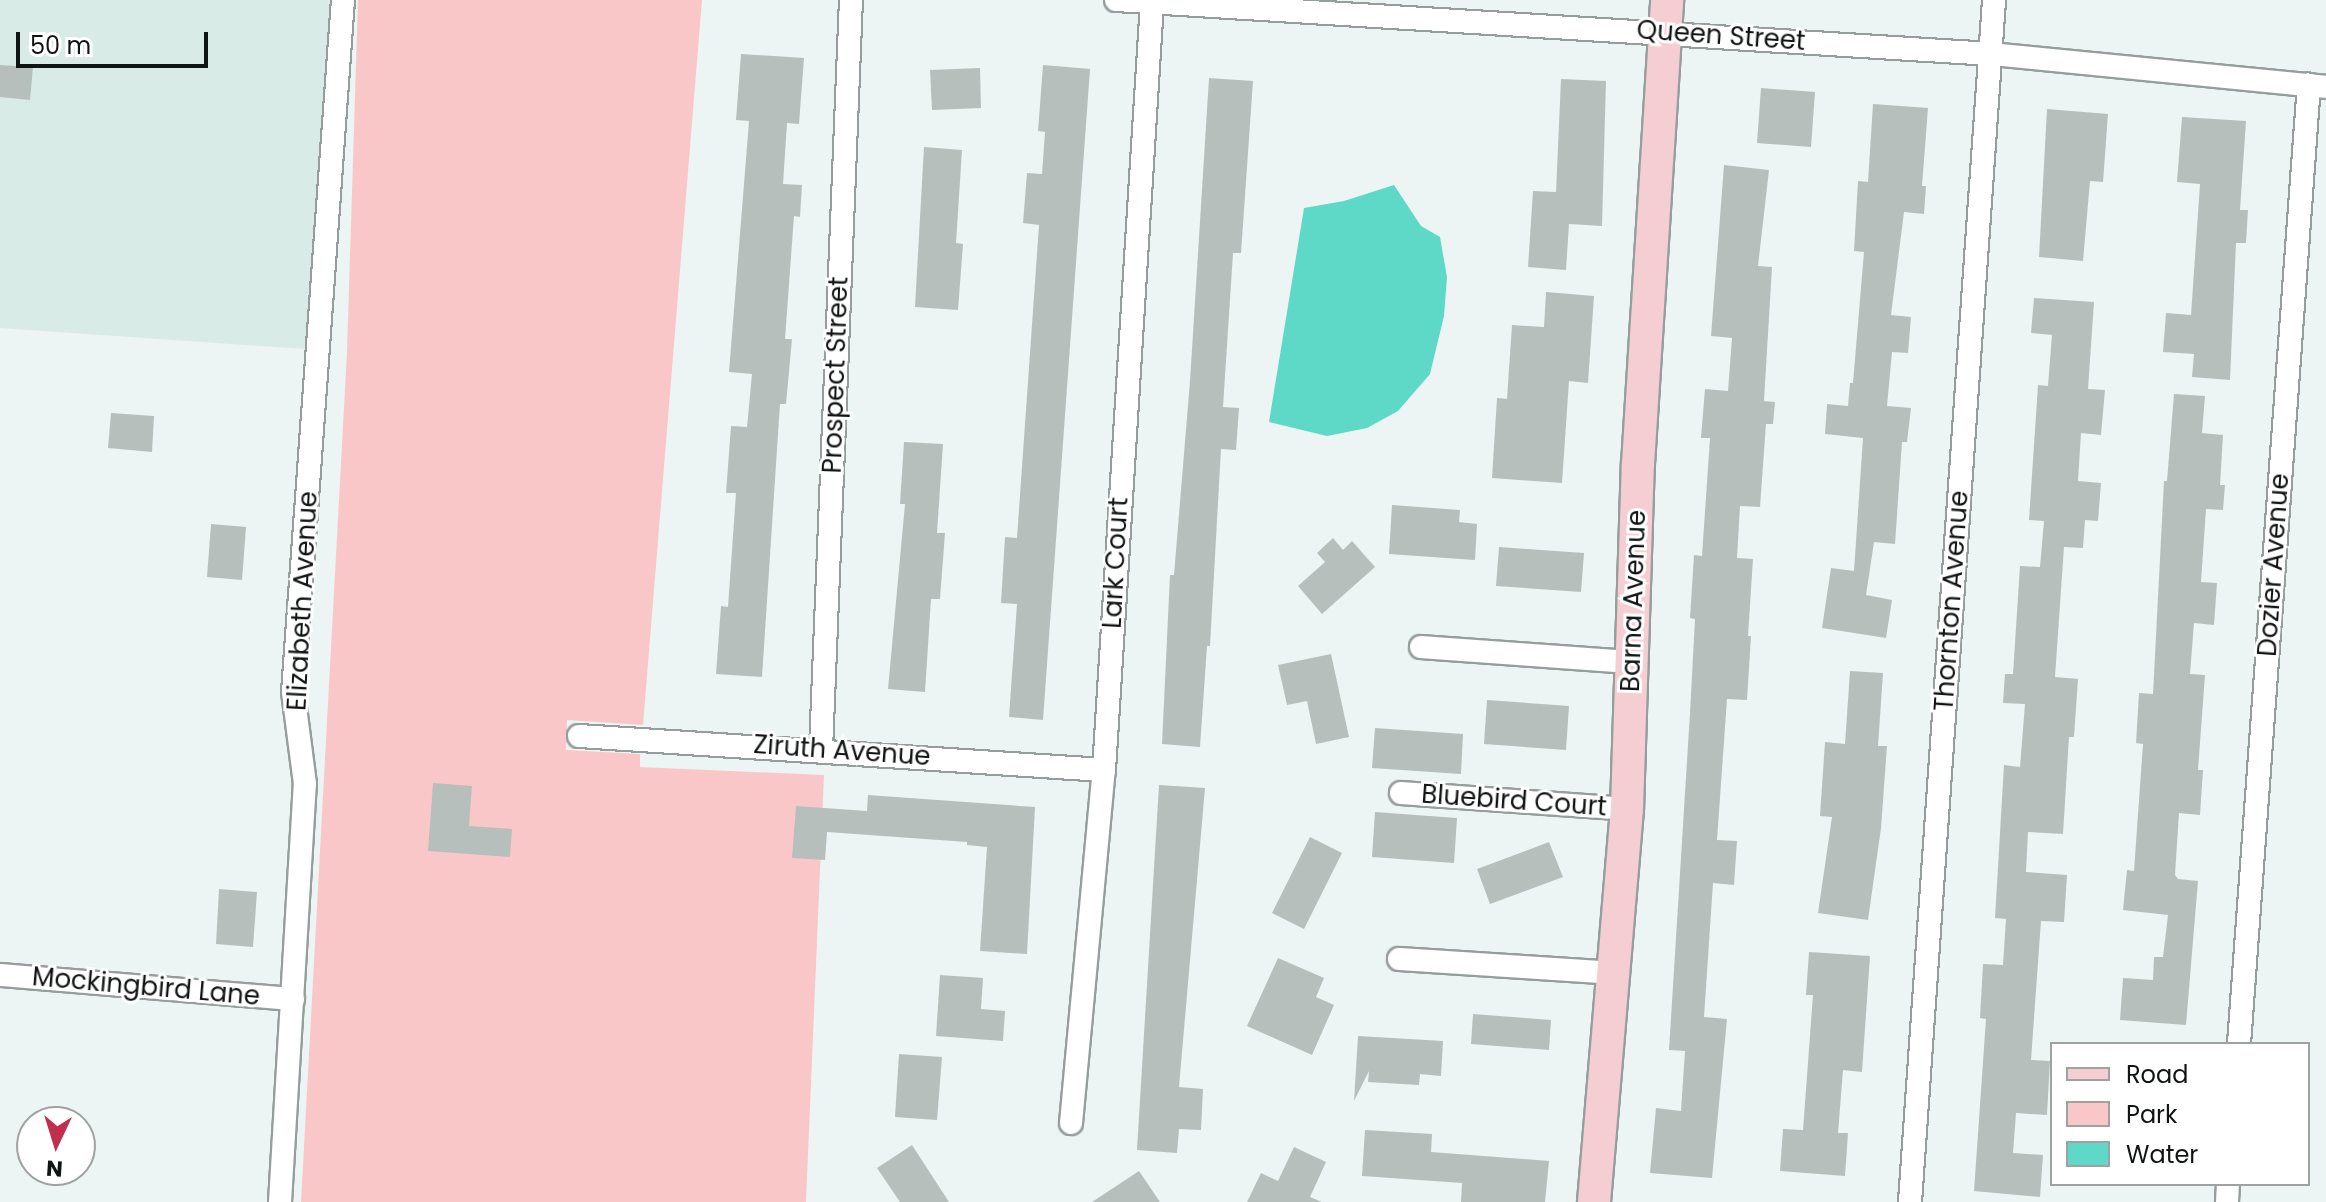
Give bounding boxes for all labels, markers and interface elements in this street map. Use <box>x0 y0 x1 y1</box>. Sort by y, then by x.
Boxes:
street label: Queen Street <box>1636 15 1806 57</box>
scale bar <box>20 16 212 66</box>
text: 50 m <box>30 29 91 62</box>
street label: Prospect Street <box>817 276 855 474</box>
street label: Dozier Avenue <box>2252 472 2296 658</box>
street label: Elizabeth Avenue <box>282 490 324 712</box>
street label: Thornton Avenue <box>1929 490 1975 712</box>
street label: Lark Court <box>1097 497 1135 629</box>
street label: Barna Avenue <box>1615 510 1653 692</box>
street label: Ziruth Avenue <box>752 729 932 773</box>
street label: Bluebird Court <box>1420 779 1608 823</box>
street label: Mockingbird Lane <box>31 961 261 1013</box>
legend <box>2050 1042 2310 1186</box>
text: Road <box>2126 1058 2188 1091</box>
text: Park <box>2126 1098 2177 1131</box>
north arrow <box>16 1106 96 1186</box>
text: Water <box>2126 1138 2198 1171</box>
text: N <box>45 1152 64 1184</box>

